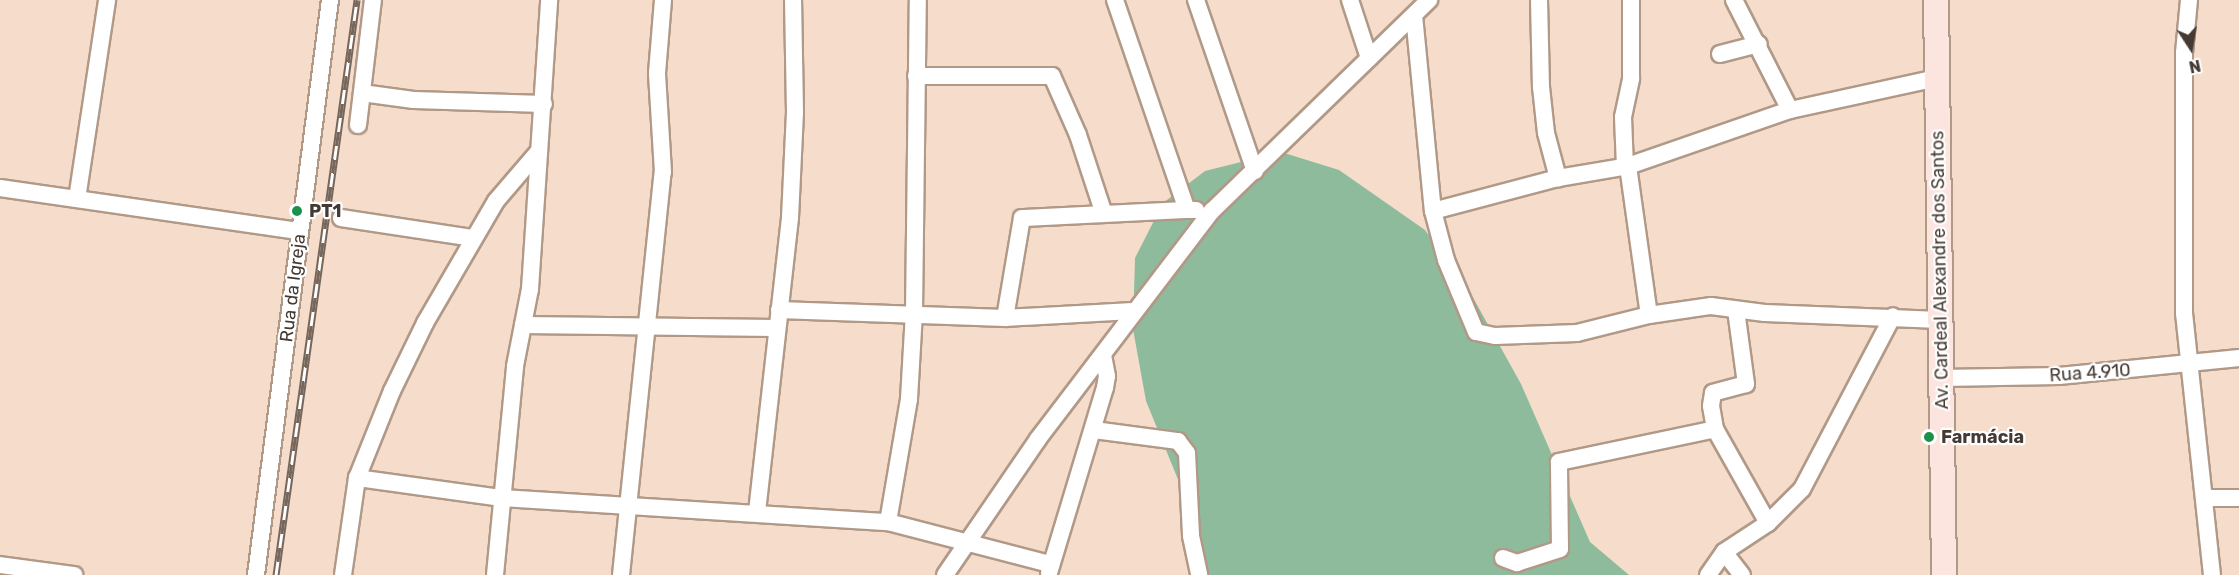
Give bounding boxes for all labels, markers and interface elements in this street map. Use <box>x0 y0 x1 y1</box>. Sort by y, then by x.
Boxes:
north arrow <box>2161 18 2221 78</box>
text: N <box>2187 56 2202 77</box>
street label: Av. Cardeal Alexandre dos Santos <box>1927 130 1953 410</box>
place label: PT1 <box>309 200 341 222</box>
marker: PT1 <box>290 204 304 218</box>
street label: Rua da Igreja <box>276 233 310 343</box>
street label: Rua 4.910 <box>2049 359 2131 387</box>
place label: Farmácia <box>1941 426 2024 448</box>
marker: Farmácia <box>1922 430 1936 444</box>

